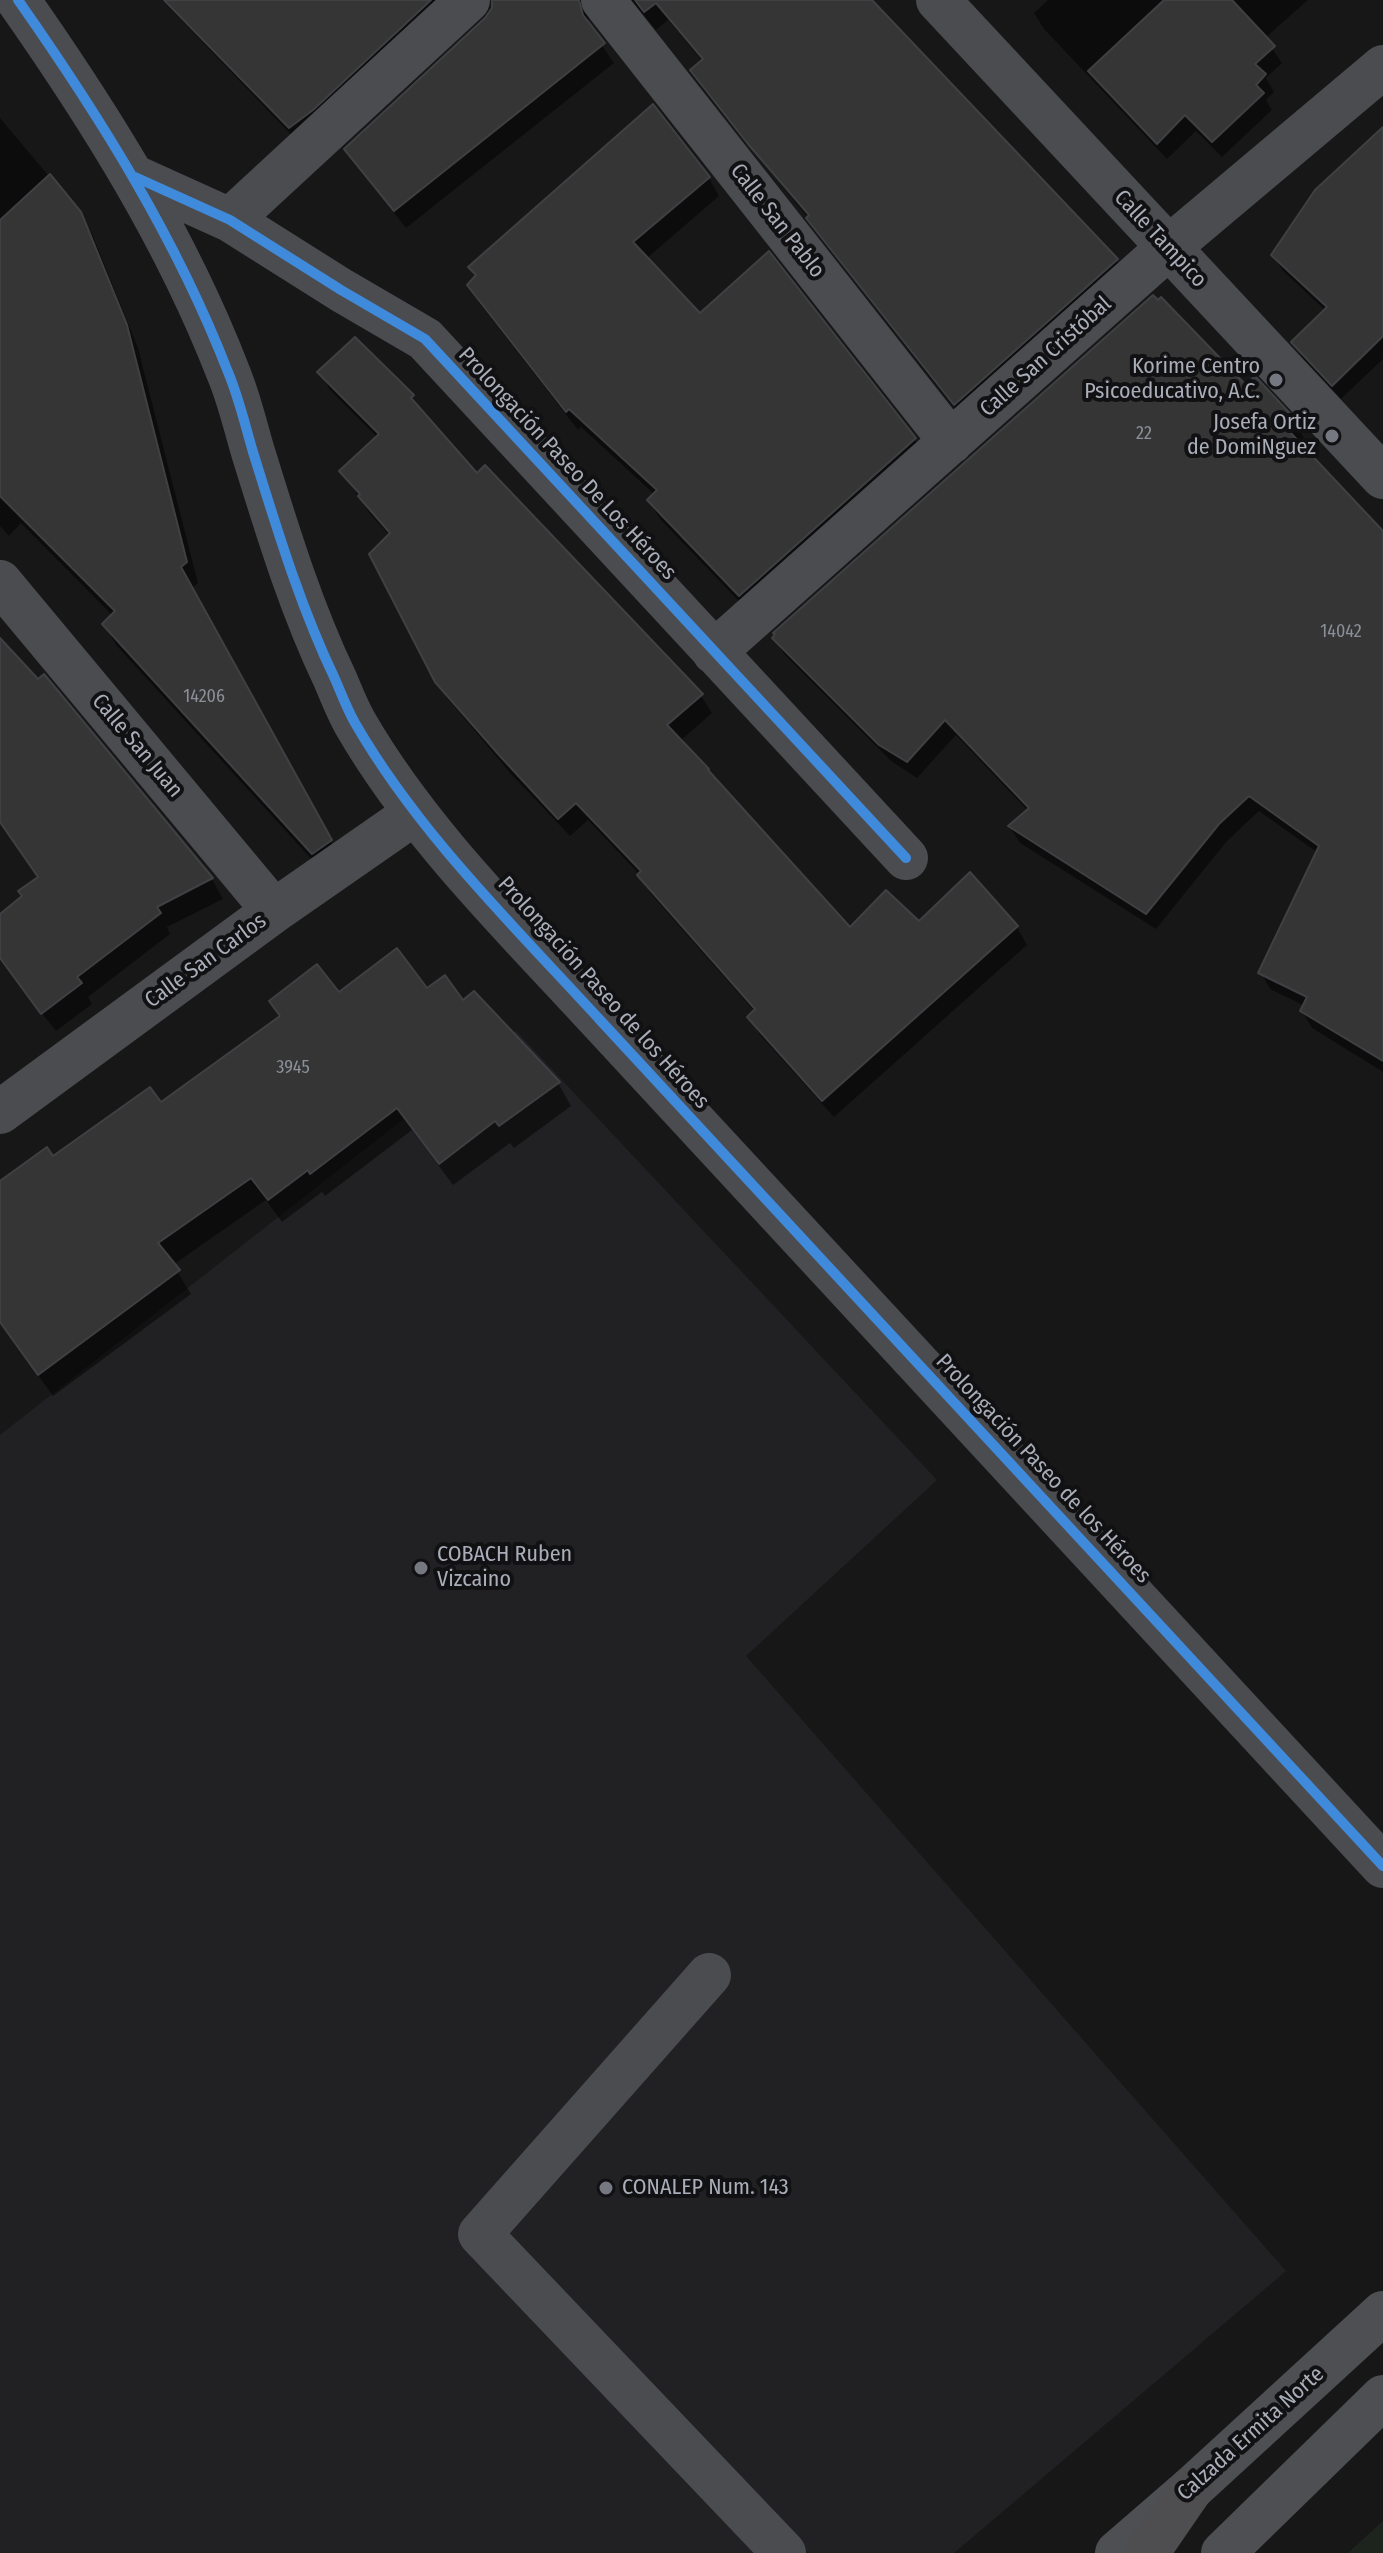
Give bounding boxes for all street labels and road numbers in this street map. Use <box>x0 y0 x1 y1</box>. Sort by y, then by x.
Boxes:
street label: Calle San Pablo <box>724 159 830 283</box>
street label: Calle Tampico <box>1108 185 1212 293</box>
street label: Calle San Cristóbal <box>975 291 1117 423</box>
street label: Prolongación Paseo De Los Héroes <box>452 342 682 586</box>
street label: Calle San Juan <box>86 689 188 803</box>
street label: Prolongación Paseo de los Héroes <box>492 871 714 1115</box>
street label: Calle San Carlos <box>140 908 272 1014</box>
street label: Prolongación Paseo de los Héroes <box>930 1349 1156 1589</box>
street label: Calzada Ermita Norte <box>1172 2361 1330 2507</box>

